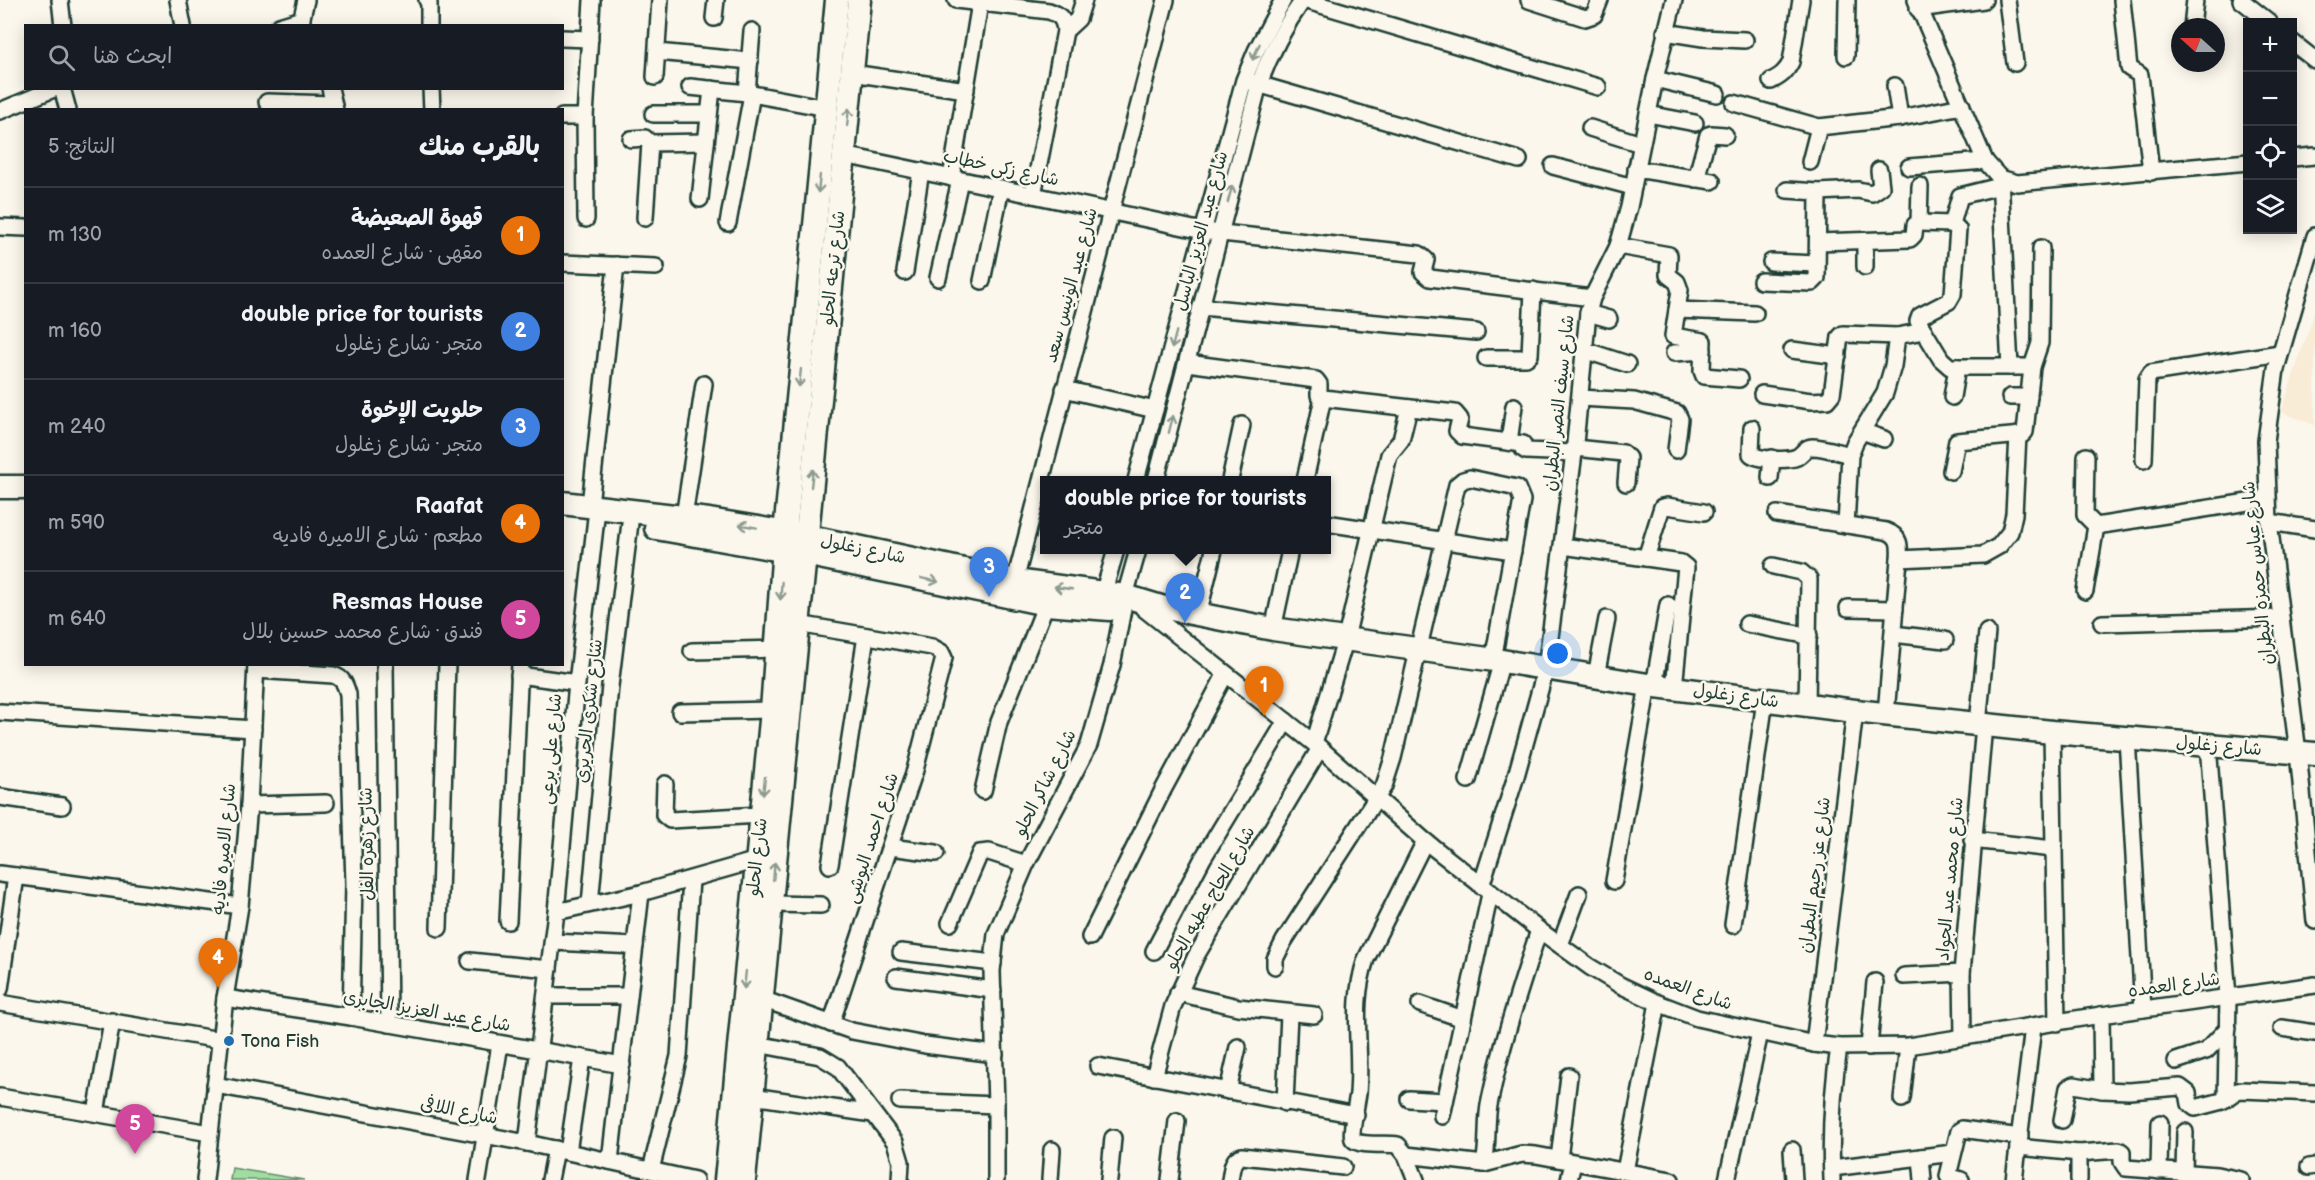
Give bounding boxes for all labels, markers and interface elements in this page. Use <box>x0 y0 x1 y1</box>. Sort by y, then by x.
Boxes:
north arrow <box>2171 18 2225 72</box>
map controls <box>2243 18 2297 234</box>
button: + <box>2243 18 2297 72</box>
search box <box>24 24 564 90</box>
icon: search <box>45 41 78 74</box>
one-way arrow <box>1250 42 1261 61</box>
text: ابحث هنا <box>93 43 173 70</box>
button: − <box>2243 72 2297 126</box>
one-way arrow <box>843 108 854 127</box>
button: locate <box>2243 126 2297 180</box>
text: بالقرب منك <box>419 132 540 163</box>
text: النتائج: 5 <box>48 135 115 159</box>
street label: شارع زكى خطاب <box>941 145 1061 192</box>
street label: شارع عبد العزيز الباسل <box>1170 149 1233 313</box>
one-way arrow <box>813 173 824 193</box>
button: layers <box>2243 180 2297 234</box>
one-way arrow <box>1225 185 1237 204</box>
text: قهوة الصعيضة <box>351 205 483 232</box>
street label: شارع عبد الونيس سعد <box>1040 205 1103 365</box>
street label: شارع ترعه الحلو <box>816 209 850 328</box>
text: 130 m <box>48 223 102 247</box>
text: 1 <box>516 223 525 247</box>
text: مقهى · شارع العمده <box>322 241 483 265</box>
text: double price for tourists <box>241 301 483 328</box>
street label: شارع سيف النصر البطران <box>1539 314 1580 492</box>
text: 160 m <box>48 319 102 343</box>
text: 2 <box>515 319 527 343</box>
one-way arrow <box>1168 330 1179 349</box>
text: متجر · شارع زغلول <box>335 332 483 356</box>
one-way arrow <box>794 367 805 387</box>
text: حلويت الإخوة <box>361 397 483 424</box>
text: 240 m <box>48 415 105 439</box>
text: 3 <box>515 415 526 439</box>
one-way arrow <box>1166 415 1177 434</box>
text: متجر · شارع زغلول <box>335 433 483 457</box>
one-way arrow <box>807 469 818 489</box>
popup <box>1040 476 1331 554</box>
street label: شارع عباس حمزه البطران <box>2238 480 2279 666</box>
text: double price for tourists <box>1064 485 1307 512</box>
text: Raafat <box>415 493 483 520</box>
text: 590 m <box>48 511 105 535</box>
text: 4 <box>515 511 526 535</box>
text: متجر <box>1064 516 1104 540</box>
one-way arrow <box>738 521 758 532</box>
text: مطعم · شارع الاميره فاديه <box>273 524 483 548</box>
street label: شارع زغلول <box>818 530 907 569</box>
pin: 3 <box>970 548 1008 597</box>
pin: 2 <box>1166 574 1204 623</box>
one-way arrow <box>920 575 939 586</box>
one-way arrow <box>775 581 786 601</box>
one-way arrow <box>1053 582 1073 593</box>
text: Resmas House <box>332 589 483 616</box>
text: 640 m <box>48 607 106 631</box>
text: 5 <box>515 607 526 631</box>
text: فندق · شارع محمد حسين بلال <box>242 620 483 644</box>
street label: شارع شكرى الحريرى <box>571 638 608 784</box>
your location <box>1543 639 1572 668</box>
pin: 1 <box>1244 666 1284 716</box>
street label: شارع زغلول <box>1692 680 1780 713</box>
street label: شارع على برعى <box>536 693 567 806</box>
street label: شارع شاكر الحلو <box>1009 726 1082 841</box>
street label: شارع زغلول <box>2175 732 2263 761</box>
street label: شارع احمد البوشى <box>841 770 904 906</box>
one-way arrow <box>758 775 769 795</box>
street label: شارع الاميره فاديه <box>208 782 241 916</box>
street label: شارع زهره الفل <box>356 787 379 901</box>
street label: شارع عز رحيم البطران <box>1795 796 1838 955</box>
street label: شارع محمد عبد الجواد <box>1932 796 1969 962</box>
street label: شارع الحلو <box>742 817 773 898</box>
street label: شارع الحاج عطيه الحلو <box>1160 823 1260 975</box>
one-way arrow <box>769 861 780 881</box>
pin: 4 <box>198 938 238 988</box>
street label: شارع العمده <box>1641 963 1735 1016</box>
street label: شارع العمده <box>2127 968 2221 1003</box>
one-way arrow <box>739 969 750 989</box>
street label: شارع عبد العزيز الجابرى <box>341 986 512 1037</box>
place label: Tona Fish <box>241 1031 319 1052</box>
marker: Tona Fish <box>222 1034 236 1048</box>
street label: شارع اللافى <box>418 1091 500 1130</box>
pin: 5 <box>116 1104 154 1154</box>

